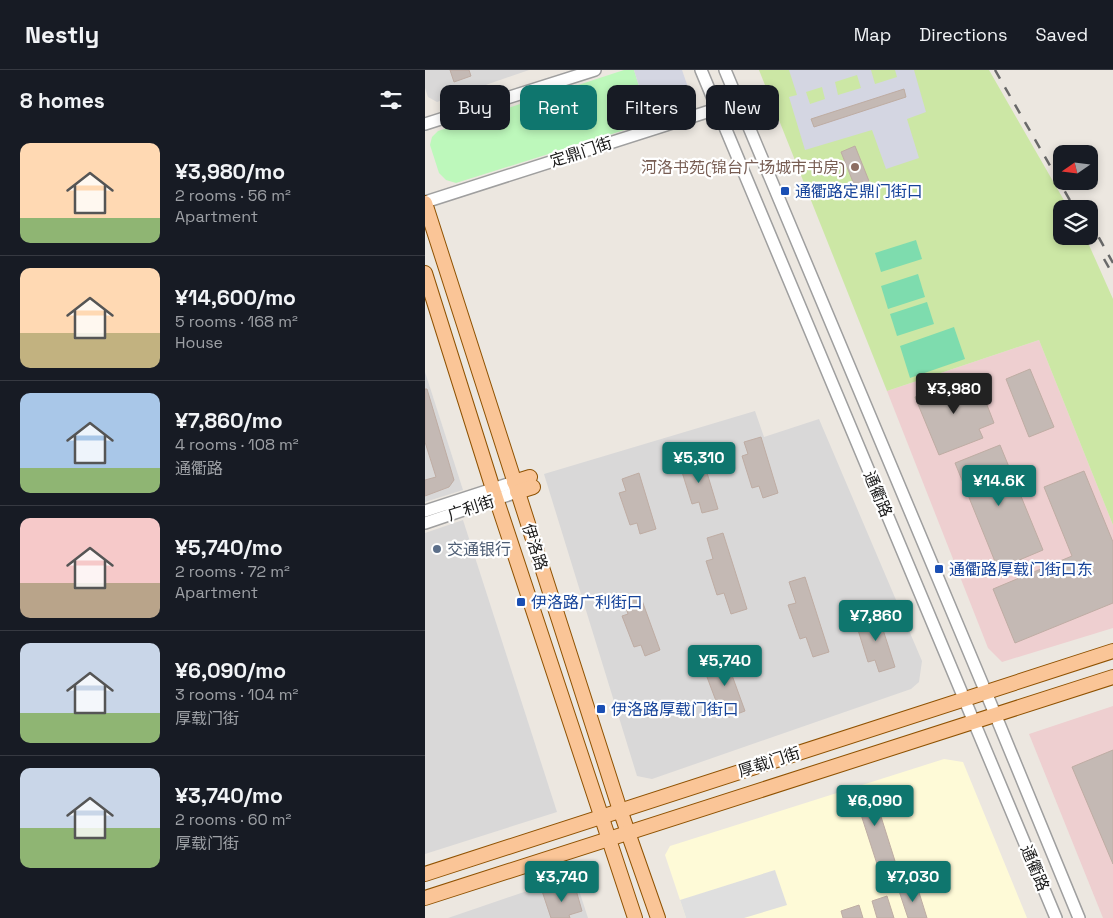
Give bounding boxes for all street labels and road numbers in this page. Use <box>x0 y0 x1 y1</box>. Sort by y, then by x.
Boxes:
street label: 定鼎门街 <box>547 132 615 172</box>
street label: 通衢路 <box>859 468 897 520</box>
street label: 广利街 <box>445 491 497 525</box>
street label: 伊洛路 <box>518 521 552 573</box>
street label: 厚载门街 <box>735 742 803 782</box>
street label: 通衢路 <box>1016 842 1054 894</box>

